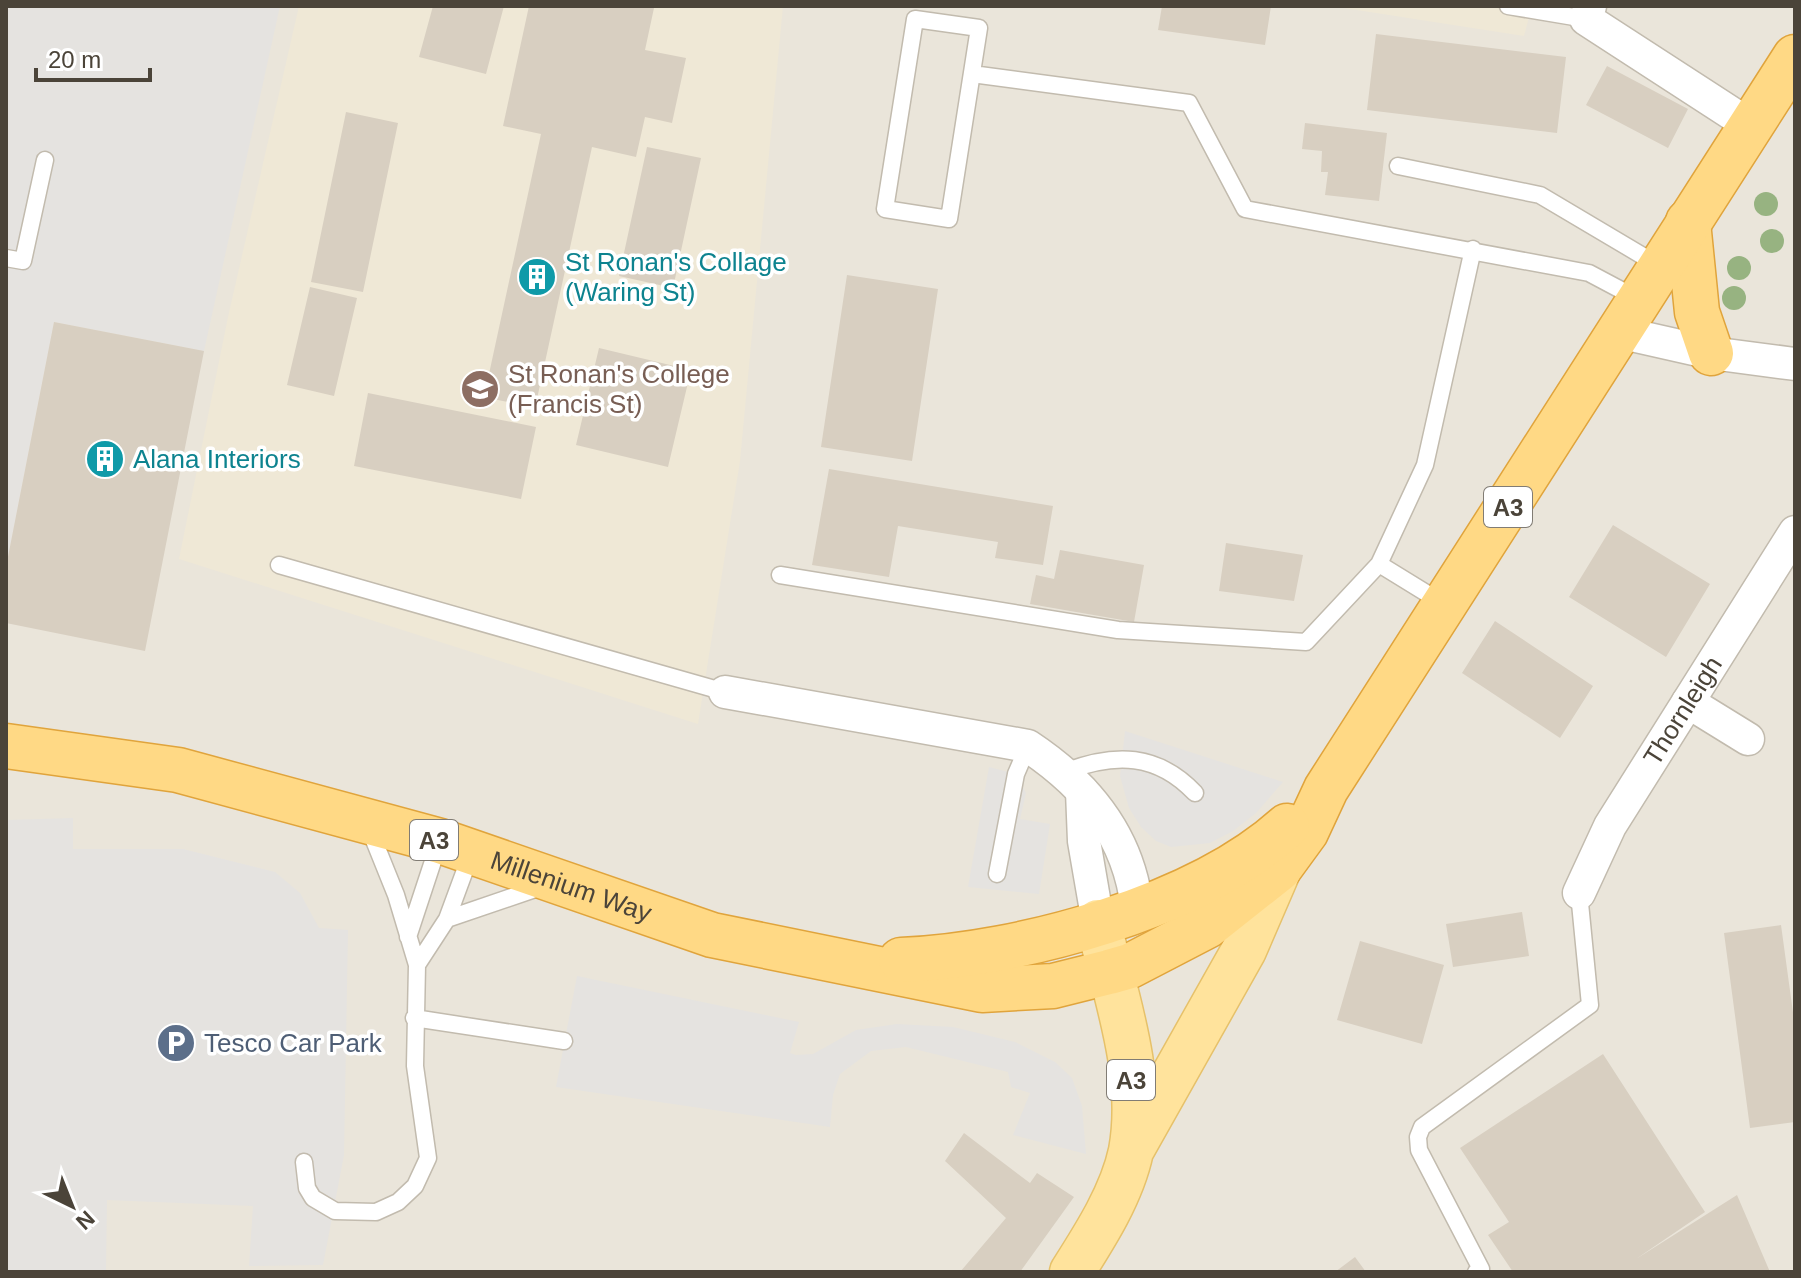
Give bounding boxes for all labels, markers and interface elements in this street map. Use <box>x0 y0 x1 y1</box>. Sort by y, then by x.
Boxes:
scale bar <box>36 32 150 82</box>
text: 20 m <box>48 46 101 73</box>
place label: St Ronan's Collage (Waring St) <box>565 247 787 307</box>
building icon: St Ronan's Collage (Waring St) <box>516 256 558 298</box>
place label: St Ronan's College (Francis St) <box>508 359 730 419</box>
school or university icon: St Ronan's College (Francis St) <box>459 368 501 410</box>
building icon: Alana Interiors <box>84 438 126 480</box>
place label: Alana Interiors <box>133 444 301 474</box>
road number: A3 <box>1484 487 1532 527</box>
street label: Thornleigh <box>1637 651 1728 771</box>
road number: A3 <box>410 820 458 860</box>
street label: Millenium Way <box>487 845 656 928</box>
parking icon: Tesco Car Park <box>155 1022 197 1064</box>
place label: Tesco Car Park <box>204 1028 383 1058</box>
road number: A3 <box>1107 1060 1155 1100</box>
north arrow <box>32 1166 112 1246</box>
text: N <box>71 1206 100 1235</box>

